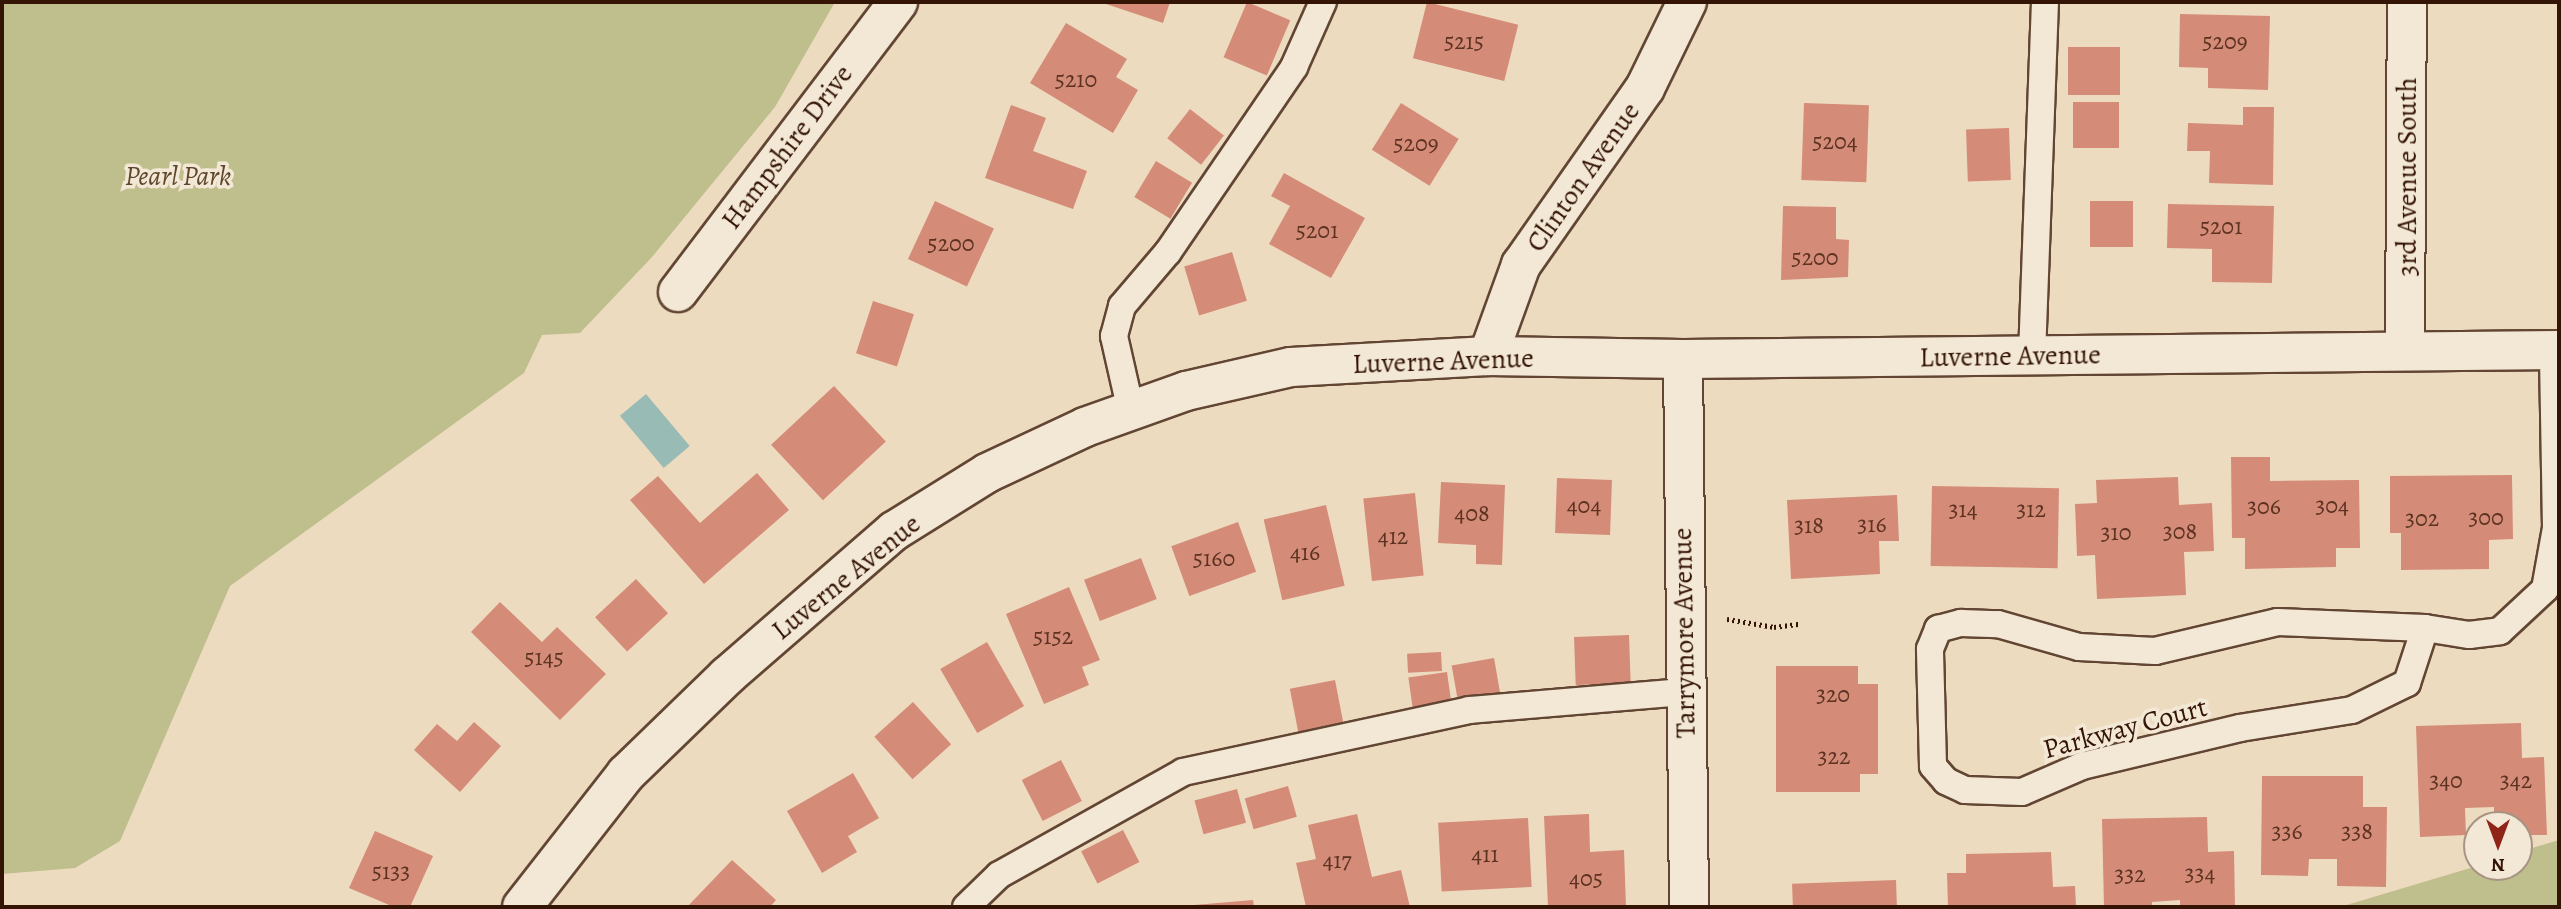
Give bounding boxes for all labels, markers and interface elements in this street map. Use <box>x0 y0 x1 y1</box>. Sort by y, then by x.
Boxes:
house number: 5215 <box>1444 28 1484 56</box>
house number: 5209 <box>2202 28 2248 56</box>
street label: Hampshire Drive <box>714 58 860 236</box>
house number: 5210 <box>1055 66 1097 94</box>
street label: 3rd Avenue South <box>2390 77 2424 277</box>
street label: Clinton Avenue <box>1519 96 1647 258</box>
house number: 5204 <box>1812 128 1858 156</box>
house number: 5209 <box>1393 130 1439 158</box>
park label: Pearl Park <box>125 159 231 193</box>
house number: 5201 <box>2200 213 2242 241</box>
house number: 5201 <box>1296 217 1338 245</box>
house number: 5200 <box>927 230 975 258</box>
house number: 5200 <box>1791 244 1839 272</box>
street label: Luverne Avenue <box>1919 338 2101 374</box>
street label: Luverne Avenue <box>1352 341 1534 381</box>
house number: 404 <box>1567 492 1601 520</box>
house number: 304 <box>2315 492 2349 520</box>
house number: 306 <box>2247 493 2281 521</box>
house number: 314 <box>1948 496 1978 524</box>
house number: 312 <box>2016 496 2046 524</box>
house number: 408 <box>1454 500 1490 528</box>
house number: 300 <box>2468 504 2504 532</box>
house number: 302 <box>2405 505 2439 533</box>
street label: Luverne Avenue <box>765 507 927 647</box>
house number: 316 <box>1857 511 1887 539</box>
house number: 318 <box>1794 512 1824 540</box>
house number: 308 <box>2163 518 2197 546</box>
house number: 310 <box>2101 519 2131 547</box>
house number: 412 <box>1378 523 1408 551</box>
street label: Tarrymore Avenue <box>1665 527 1703 739</box>
house number: 416 <box>1290 539 1320 567</box>
house number: 5160 <box>1193 545 1235 573</box>
house number: 5152 <box>1033 623 1073 651</box>
house number: 5145 <box>524 644 564 672</box>
house number: 320 <box>1816 681 1850 709</box>
street label: Parkway Court <box>2039 690 2211 766</box>
house number: 322 <box>1818 743 1850 771</box>
house number: 340 <box>2429 767 2463 795</box>
house number: 342 <box>2500 767 2532 795</box>
north arrow <box>2463 811 2533 881</box>
house number: 336 <box>2271 818 2303 846</box>
house number: 338 <box>2341 818 2373 846</box>
house number: 411 <box>1471 841 1499 869</box>
house number: 417 <box>1322 847 1352 875</box>
text: N <box>2491 852 2505 878</box>
house number: 5133 <box>372 858 410 886</box>
house number: 334 <box>2185 860 2215 888</box>
house number: 332 <box>2114 861 2146 889</box>
house number: 405 <box>1569 865 1603 893</box>

